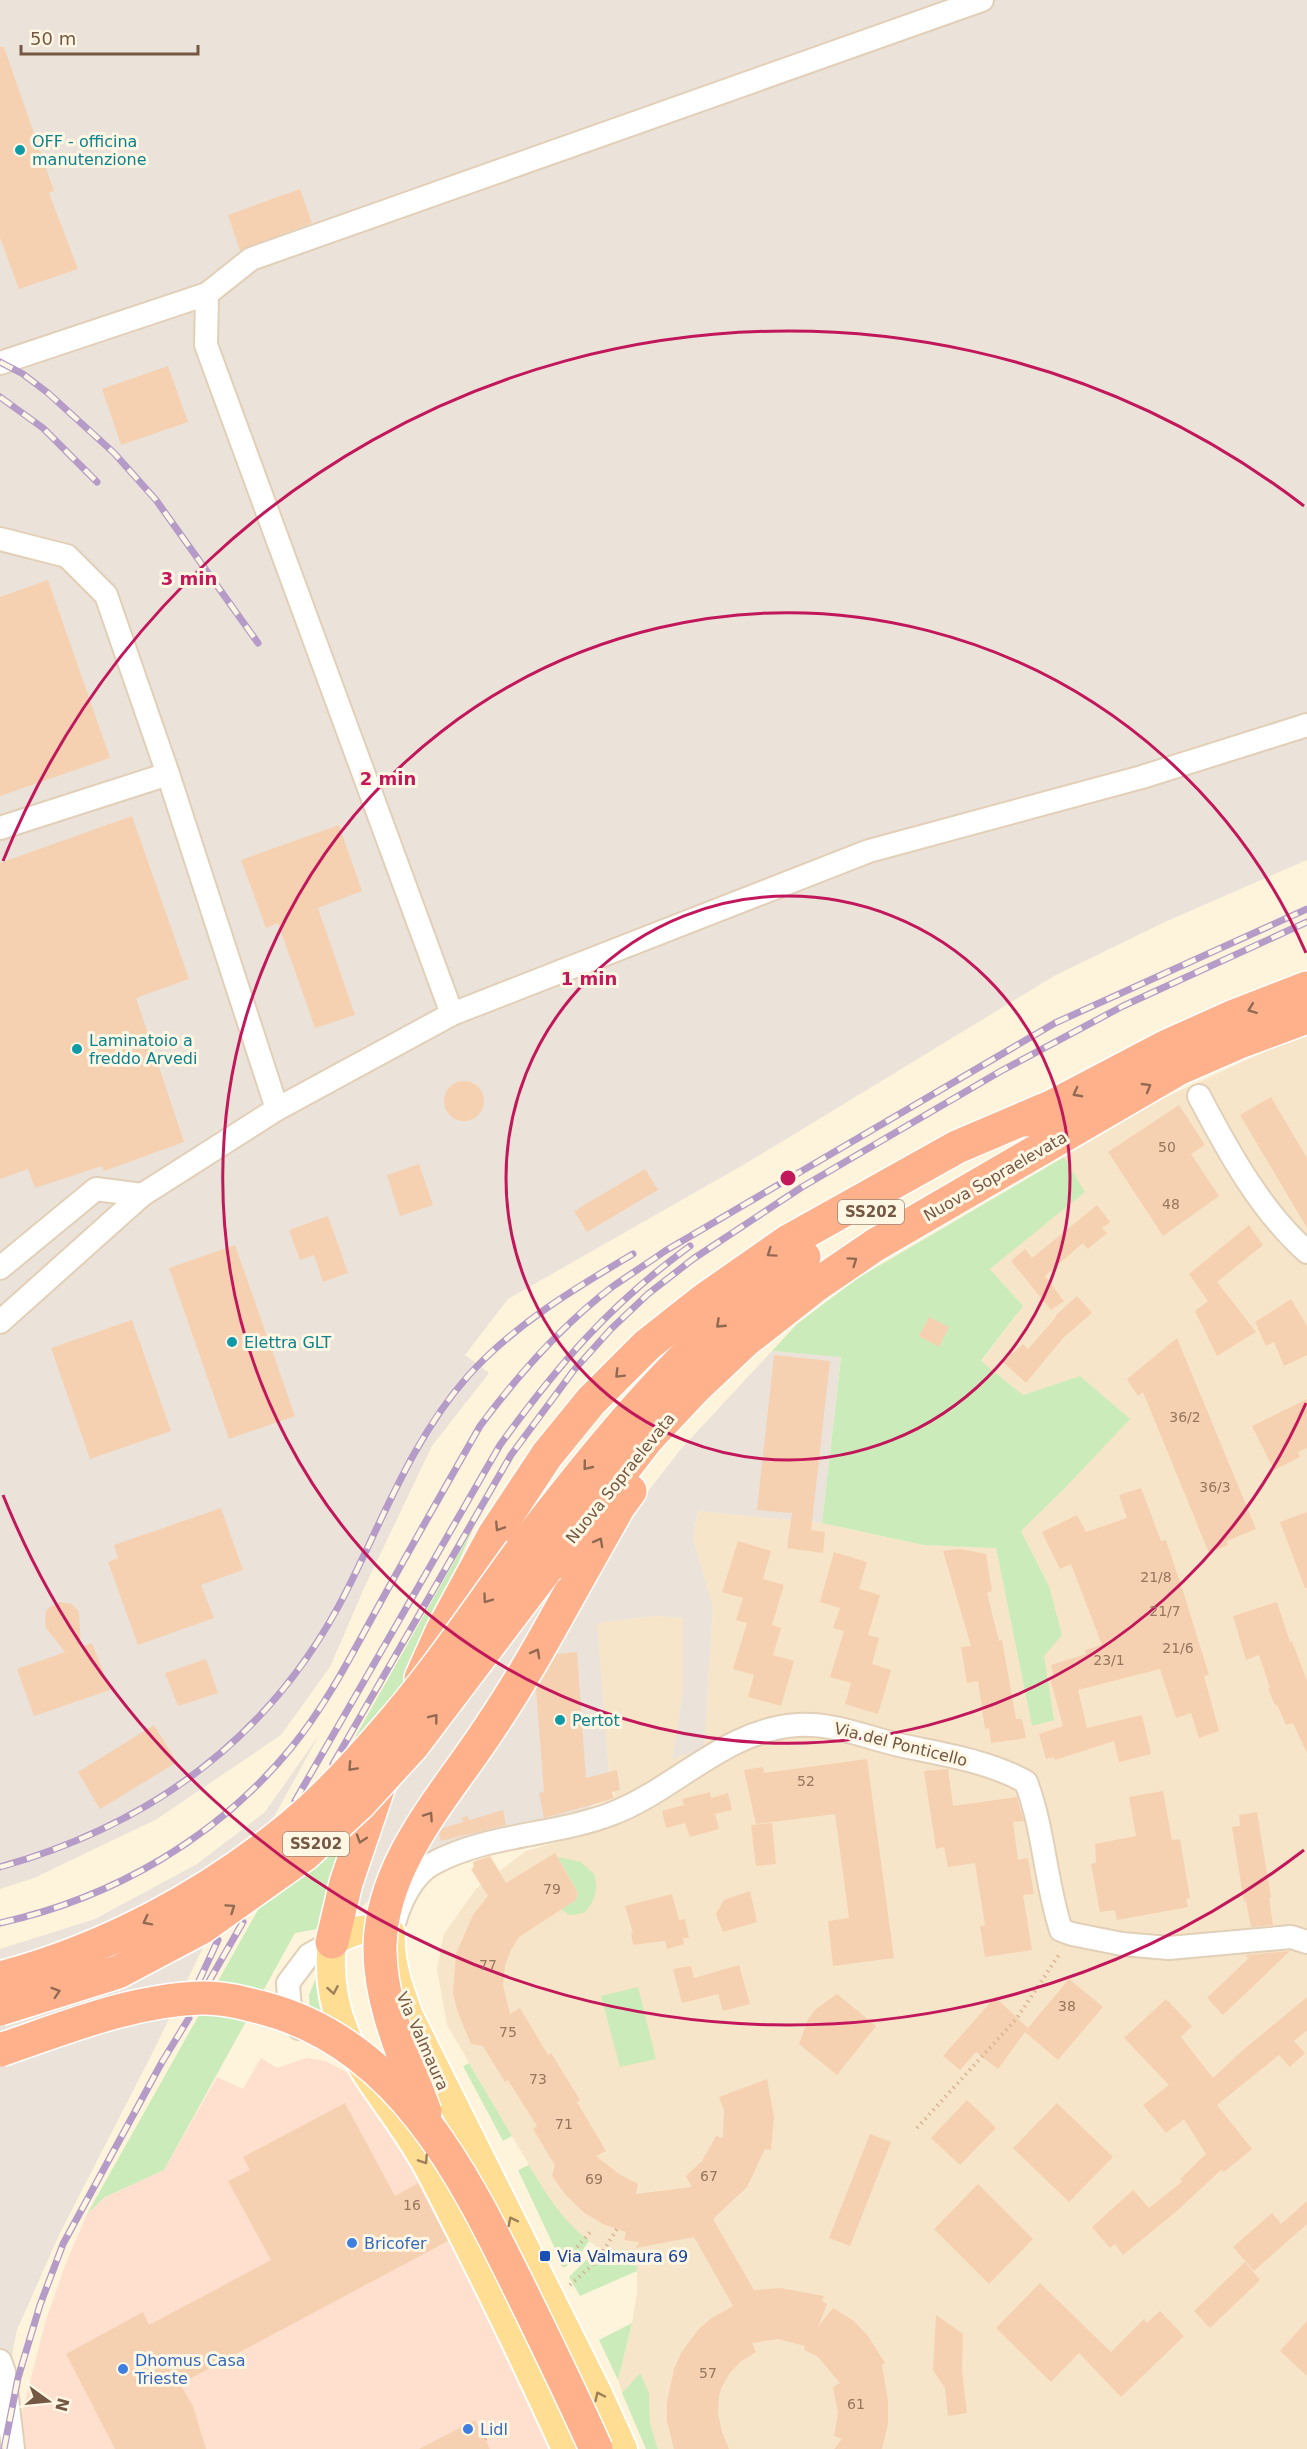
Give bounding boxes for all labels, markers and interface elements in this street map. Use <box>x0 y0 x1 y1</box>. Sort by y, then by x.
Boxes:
scale bar <box>21 18 198 56</box>
text: 50 m <box>30 28 76 49</box>
place label: OFF - officina manutenzione <box>32 132 147 169</box>
marker: OFF - officina manutenzione <box>13 143 27 157</box>
text: 3 min <box>161 568 217 589</box>
text: 2 min <box>360 768 416 789</box>
text: 1 min <box>561 968 617 989</box>
one-way arrow <box>1247 1002 1258 1014</box>
place label: Laminatoio a freddo Arvedi <box>89 1031 197 1068</box>
marker: Laminatoio a freddo Arvedi <box>70 1042 84 1056</box>
one-way arrow <box>1141 1083 1152 1094</box>
one-way arrow <box>1072 1086 1083 1097</box>
street label: Nuova Sopraelevata <box>920 1128 1070 1225</box>
house number: 50 <box>1158 1139 1176 1155</box>
centre of rings <box>778 1168 798 1188</box>
house number: 48 <box>1162 1196 1180 1212</box>
road number: SS202 <box>838 1200 904 1224</box>
one-way arrow <box>767 1246 778 1257</box>
one-way arrow <box>847 1256 857 1268</box>
one-way arrow <box>716 1317 726 1328</box>
place label: Elettra GLT <box>244 1333 332 1352</box>
marker: Elettra GLT <box>225 1335 239 1349</box>
one-way arrow <box>615 1366 626 1377</box>
street label: Nuova Sopraelevata <box>562 1409 679 1547</box>
house number: 36/2 <box>1169 1409 1201 1425</box>
one-way arrow <box>583 1459 594 1470</box>
house number: 36/3 <box>1199 1479 1231 1495</box>
one-way arrow <box>495 1521 507 1531</box>
one-way arrow <box>591 1538 603 1548</box>
house number: 21/8 <box>1140 1569 1172 1585</box>
one-way arrow <box>483 1592 494 1603</box>
house number: 21/7 <box>1149 1603 1181 1619</box>
house number: 21/6 <box>1162 1640 1194 1656</box>
one-way arrow <box>529 1649 540 1659</box>
house number: 23/1 <box>1093 1652 1125 1668</box>
place label: Pertot <box>572 1711 620 1730</box>
marker: Pertot <box>553 1713 567 1727</box>
one-way arrow <box>426 1714 437 1725</box>
street label: Via del Ponticello <box>832 1719 969 1770</box>
one-way arrow <box>348 1760 359 1771</box>
house number: 52 <box>797 1773 815 1789</box>
one-way arrow <box>422 1811 433 1822</box>
road number: SS202 <box>283 1832 349 1856</box>
one-way arrow <box>356 1833 368 1844</box>
house number: 79 <box>543 1881 561 1897</box>
one-way arrow <box>224 1904 235 1915</box>
one-way arrow <box>142 1913 153 1925</box>
house number: 77 <box>479 1957 497 1973</box>
one-way arrow <box>326 1985 339 1995</box>
one-way arrow <box>50 1987 61 1999</box>
street label: Via Valmaura <box>392 1989 453 2093</box>
house number: 38 <box>1058 1998 1076 2014</box>
house number: 75 <box>499 2024 517 2040</box>
house number: 73 <box>529 2071 547 2087</box>
house number: 71 <box>555 2116 573 2132</box>
one-way arrow <box>417 2153 428 2164</box>
house number: 67 <box>700 2168 718 2184</box>
house number: 69 <box>585 2171 603 2187</box>
house number: 16 <box>403 2197 421 2213</box>
one-way arrow <box>507 2217 519 2228</box>
place label: Bricofer <box>364 2234 427 2253</box>
marker: Bricofer <box>345 2236 359 2250</box>
place label: Via Valmaura 69 <box>557 2247 688 2266</box>
marker: Via Valmaura 69 <box>538 2249 552 2263</box>
place label: Dhomus Casa Trieste <box>134 2351 246 2388</box>
marker: Dhomus Casa Trieste <box>116 2362 130 2376</box>
house number: 57 <box>699 2365 717 2381</box>
north arrow <box>18 2371 78 2431</box>
one-way arrow <box>594 2391 606 2402</box>
text: N <box>51 2396 73 2414</box>
house number: 61 <box>847 2396 865 2412</box>
place label: Lidl <box>480 2420 508 2439</box>
marker: Lidl <box>461 2422 475 2436</box>

